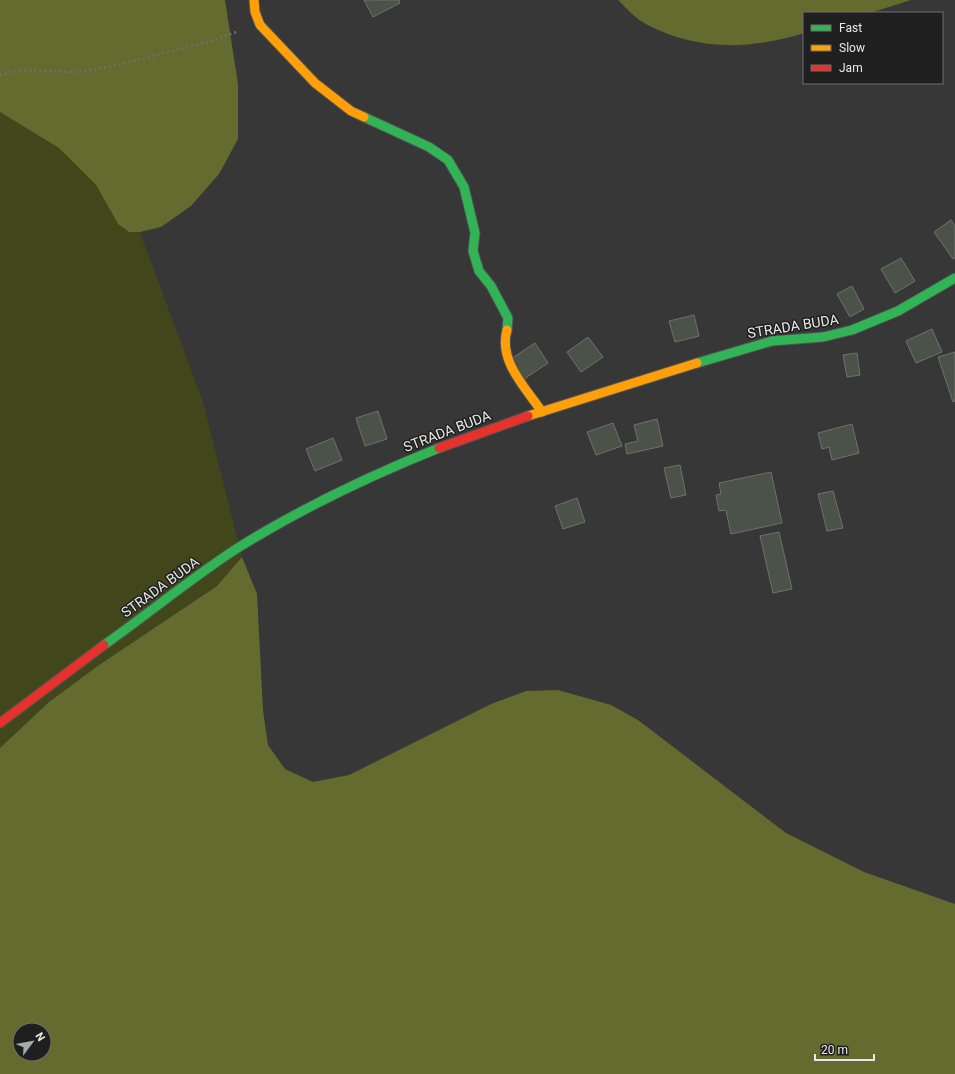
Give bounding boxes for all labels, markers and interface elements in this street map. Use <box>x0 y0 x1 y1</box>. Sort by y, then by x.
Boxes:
legend <box>803 12 943 84</box>
text: Fast <box>839 21 862 35</box>
text: Slow <box>839 41 865 55</box>
text: Jam <box>839 61 863 75</box>
street label: STRADA BUDA <box>746 311 840 341</box>
street label: STRADA BUDA <box>401 407 493 455</box>
street label: STRADA BUDA <box>118 553 202 621</box>
north arrow <box>12 1022 52 1062</box>
text: N <box>32 1030 48 1044</box>
scale bar <box>815 1036 874 1062</box>
text: 20 m <box>821 1043 848 1057</box>

